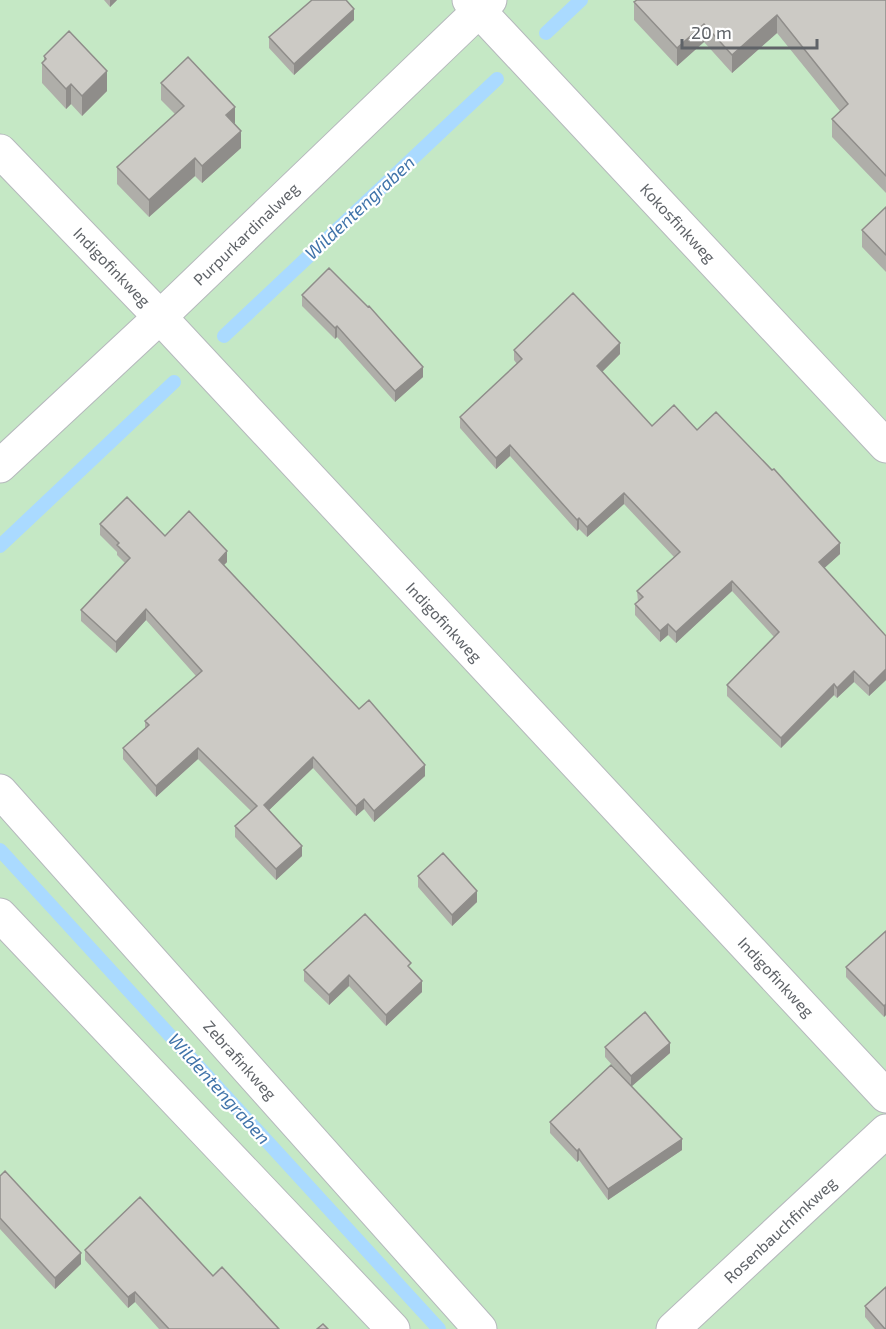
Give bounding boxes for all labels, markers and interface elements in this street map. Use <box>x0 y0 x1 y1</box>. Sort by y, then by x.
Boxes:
scale bar <box>682 12 817 50</box>
text: 20 m <box>691 21 732 43</box>
water label: Wildentengraben <box>300 151 419 264</box>
street label: Purpurkardinalweg <box>189 178 302 289</box>
street label: Kokosfinkweg <box>637 179 720 266</box>
street label: Indigofinkweg <box>70 223 155 310</box>
street label: Indigofinkweg <box>403 578 486 666</box>
street label: Indigofinkweg <box>735 933 818 1021</box>
street label: Zebrafinkweg <box>200 1016 281 1103</box>
water label: Wildentengraben <box>164 1028 275 1148</box>
street label: Rosenbauchfinkweg <box>719 1173 840 1287</box>

